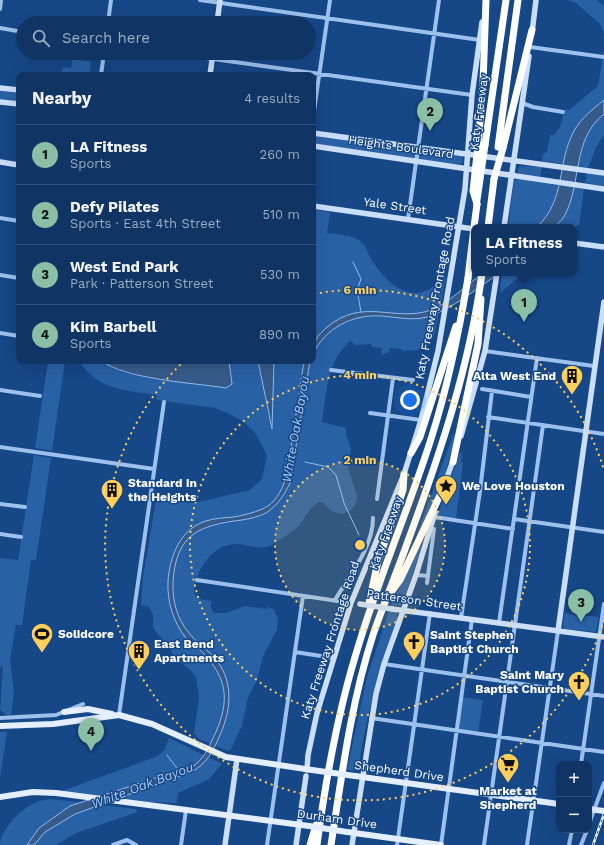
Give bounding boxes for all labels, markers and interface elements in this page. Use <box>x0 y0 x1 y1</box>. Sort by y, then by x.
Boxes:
search box <box>16 16 316 60</box>
icon: search <box>30 27 52 49</box>
text: Search here <box>62 29 150 47</box>
street label: Katy Freeway <box>467 72 491 151</box>
text: Nearby <box>32 88 91 108</box>
text: 4 results <box>244 91 300 106</box>
pin: 2 <box>417 98 443 131</box>
street label: Heights Boulevard <box>348 133 454 161</box>
text: LA Fitness <box>70 138 147 156</box>
text: 1 <box>42 147 48 162</box>
text: 260 m <box>260 147 300 162</box>
text: Sports <box>70 156 111 171</box>
street label: Yale Street <box>363 195 427 217</box>
text: Defy Pilates <box>70 198 159 216</box>
text: 2 <box>41 207 49 222</box>
text: 510 m <box>262 207 300 222</box>
street label: Katy Freeway Frontage Road <box>412 215 458 381</box>
text: Sports · East 4th Street <box>70 216 221 231</box>
popup <box>471 224 577 276</box>
text: LA Fitness <box>485 234 563 252</box>
text: Sports <box>485 252 527 267</box>
text: West End Park <box>70 258 179 276</box>
text: 3 <box>41 267 49 282</box>
text: 530 m <box>260 267 300 282</box>
text: Park · Patterson Street <box>70 276 213 291</box>
text: 6 min <box>343 283 377 297</box>
pin: 1 <box>511 289 537 322</box>
text: Kim Barbell <box>70 318 156 336</box>
text: 4 <box>41 327 49 342</box>
text: 890 m <box>259 327 300 342</box>
text: Sports <box>70 336 111 351</box>
building icon: Alta West End <box>559 363 585 396</box>
text: 4 min <box>343 368 377 382</box>
place label: Alta West End <box>473 369 556 383</box>
water label: White Oak Bayou <box>279 374 312 484</box>
your location <box>400 390 420 410</box>
text: 2 min <box>344 453 376 467</box>
place icon: We Love Houston <box>433 473 459 506</box>
place label: Standard in the Heights <box>128 476 197 504</box>
building icon: Standard in the Heights <box>99 477 125 510</box>
place label: We Love Houston <box>462 479 565 493</box>
street label: Katy Freeway <box>366 494 406 572</box>
centre of rings <box>353 538 367 552</box>
street label: Katy Freeway Frontage Road <box>298 559 362 721</box>
street label: Patterson Street <box>366 586 462 614</box>
pin: 3 <box>568 589 594 622</box>
sports icon: Solidcore <box>29 621 55 654</box>
place label: Solidcore <box>58 627 114 641</box>
place label: Saint Stephen Baptist Church <box>430 628 519 656</box>
church icon: Saint Stephen Baptist Church <box>401 629 427 662</box>
place label: East Bend Apartments <box>154 637 225 665</box>
building icon: East Bend Apartments <box>126 638 152 671</box>
place label: Saint Mary Baptist Church <box>475 668 564 696</box>
church icon: Saint Mary Baptist Church <box>566 669 592 702</box>
pin: 4 <box>78 718 104 751</box>
supermarket icon: Market at Shepherd <box>495 751 521 784</box>
street label: Shepherd Drive <box>353 758 445 784</box>
water label: White Oak Bayou <box>89 759 195 812</box>
map controls <box>556 761 592 833</box>
button: + <box>556 761 592 797</box>
place label: Market at Shepherd <box>479 784 538 812</box>
button: − <box>556 797 592 833</box>
street label: Durham Drive <box>296 806 378 832</box>

